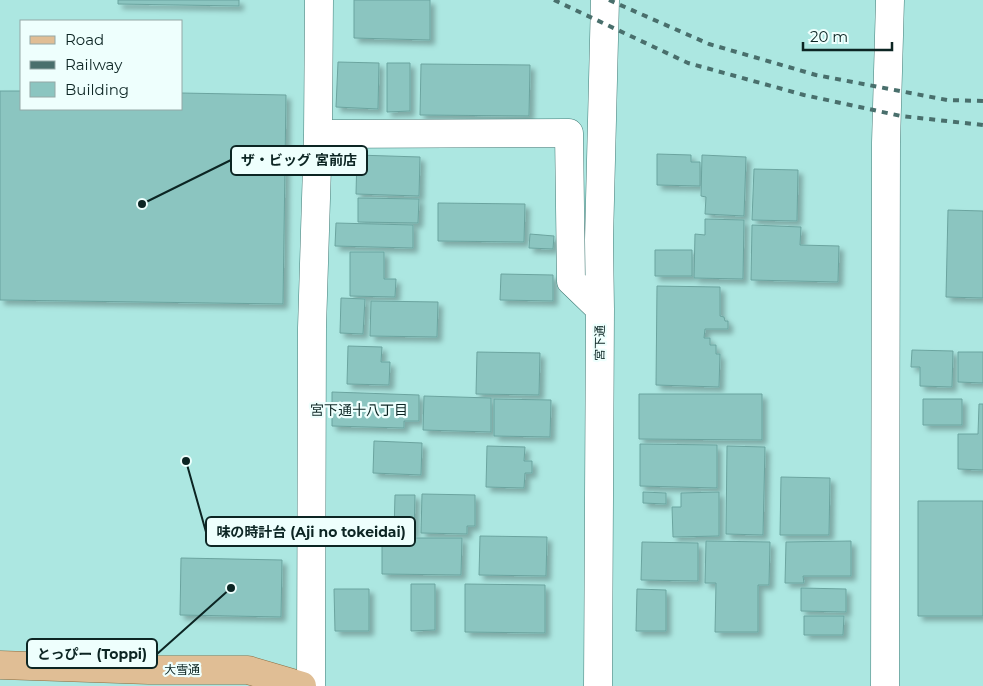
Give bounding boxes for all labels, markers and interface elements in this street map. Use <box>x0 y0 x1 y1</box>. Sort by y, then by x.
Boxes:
legend <box>20 20 182 110</box>
scale bar <box>803 20 892 52</box>
text: 20 m <box>810 27 848 46</box>
text: Road <box>65 30 104 49</box>
text: Railway <box>65 55 123 74</box>
text: Building <box>65 80 129 99</box>
callout: ザ・ビッグ 宮前店 <box>231 146 367 175</box>
text: ザ・ビッグ 宮前店 <box>241 151 357 169</box>
street label: 宮下通 <box>592 325 607 361</box>
district label: 宮下通十八丁目 <box>310 401 408 419</box>
callout: 味の時計台 (Aji no tokeidai) <box>206 517 415 546</box>
text: 味の時計台 (Aji no tokeidai) <box>216 523 406 541</box>
callout: とっぴー (Toppi) <box>27 639 157 668</box>
text: とっぴー (Toppi) <box>37 645 147 663</box>
street label: 大雪通 <box>164 662 200 677</box>

